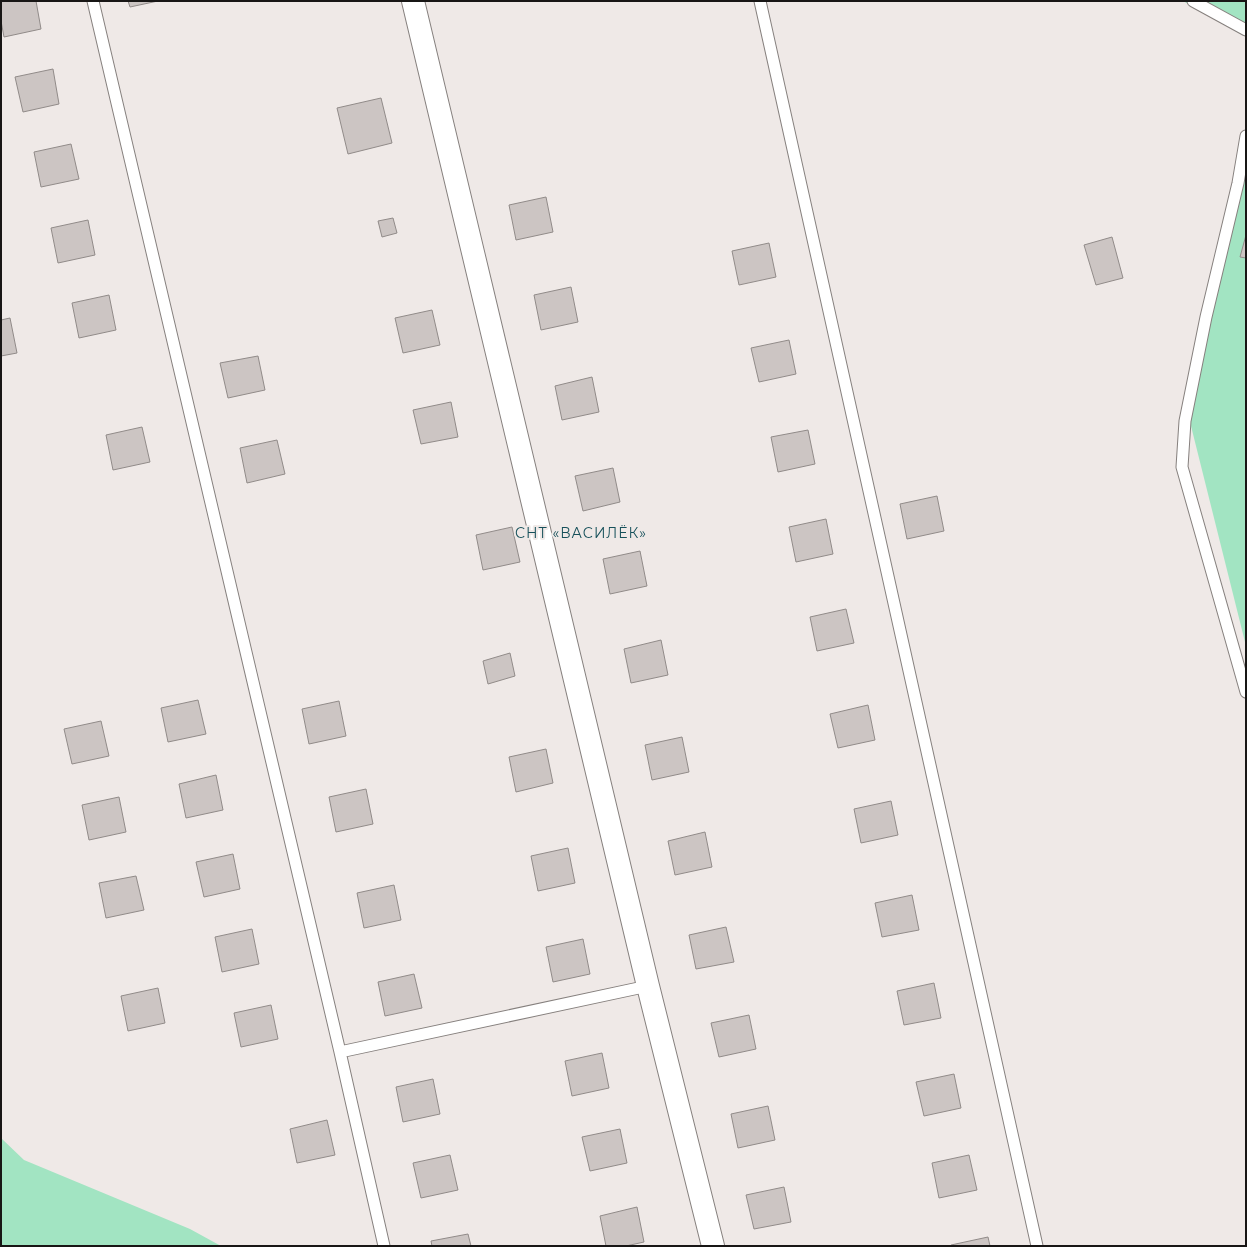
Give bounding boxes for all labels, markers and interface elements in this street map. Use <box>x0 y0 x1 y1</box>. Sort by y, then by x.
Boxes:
district label: СНТ «ВАСИЛЁК» <box>515 524 647 542</box>

